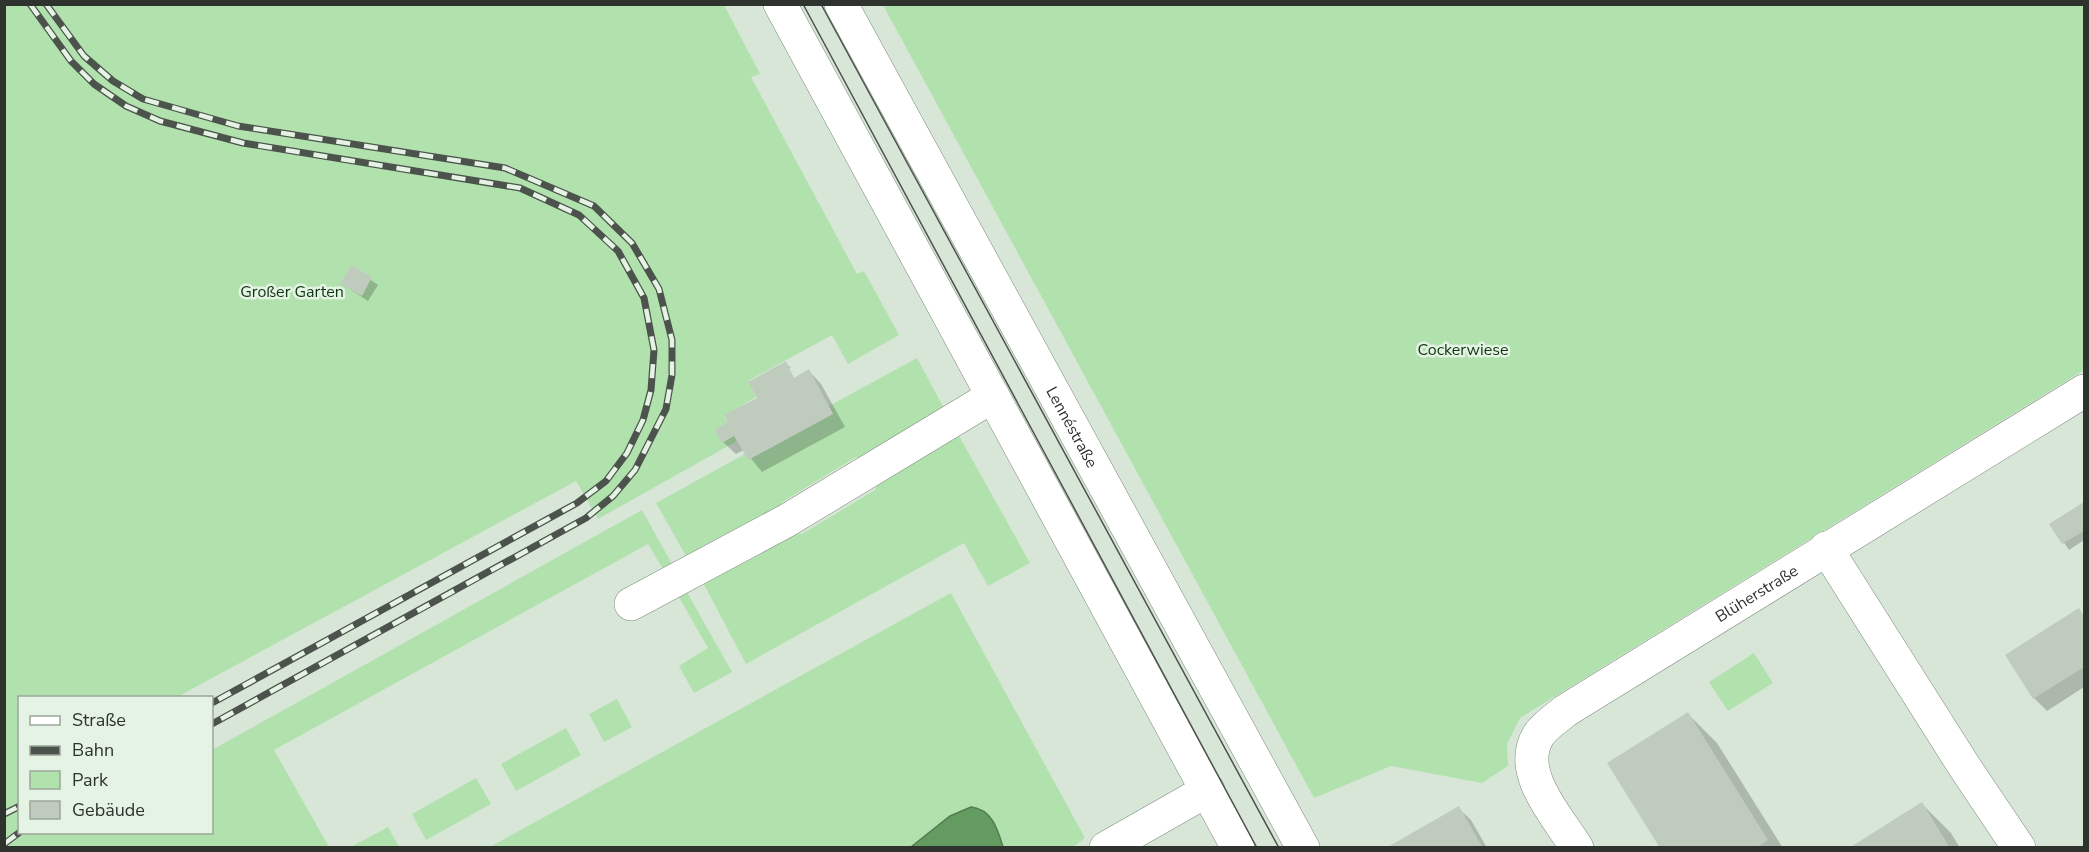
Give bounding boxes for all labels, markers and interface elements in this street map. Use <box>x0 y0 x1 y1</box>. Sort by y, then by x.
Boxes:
park label: Großer Garten <box>240 281 344 303</box>
park label: Cockerwiese <box>1418 339 1508 361</box>
street label: Lennéstraße <box>1040 383 1103 472</box>
street label: Blüherstraße <box>1711 560 1802 628</box>
legend <box>18 696 213 834</box>
text: Straße <box>72 708 126 732</box>
text: Bahn <box>72 738 114 762</box>
text: Park <box>72 768 109 792</box>
text: Gebäude <box>72 798 145 822</box>

